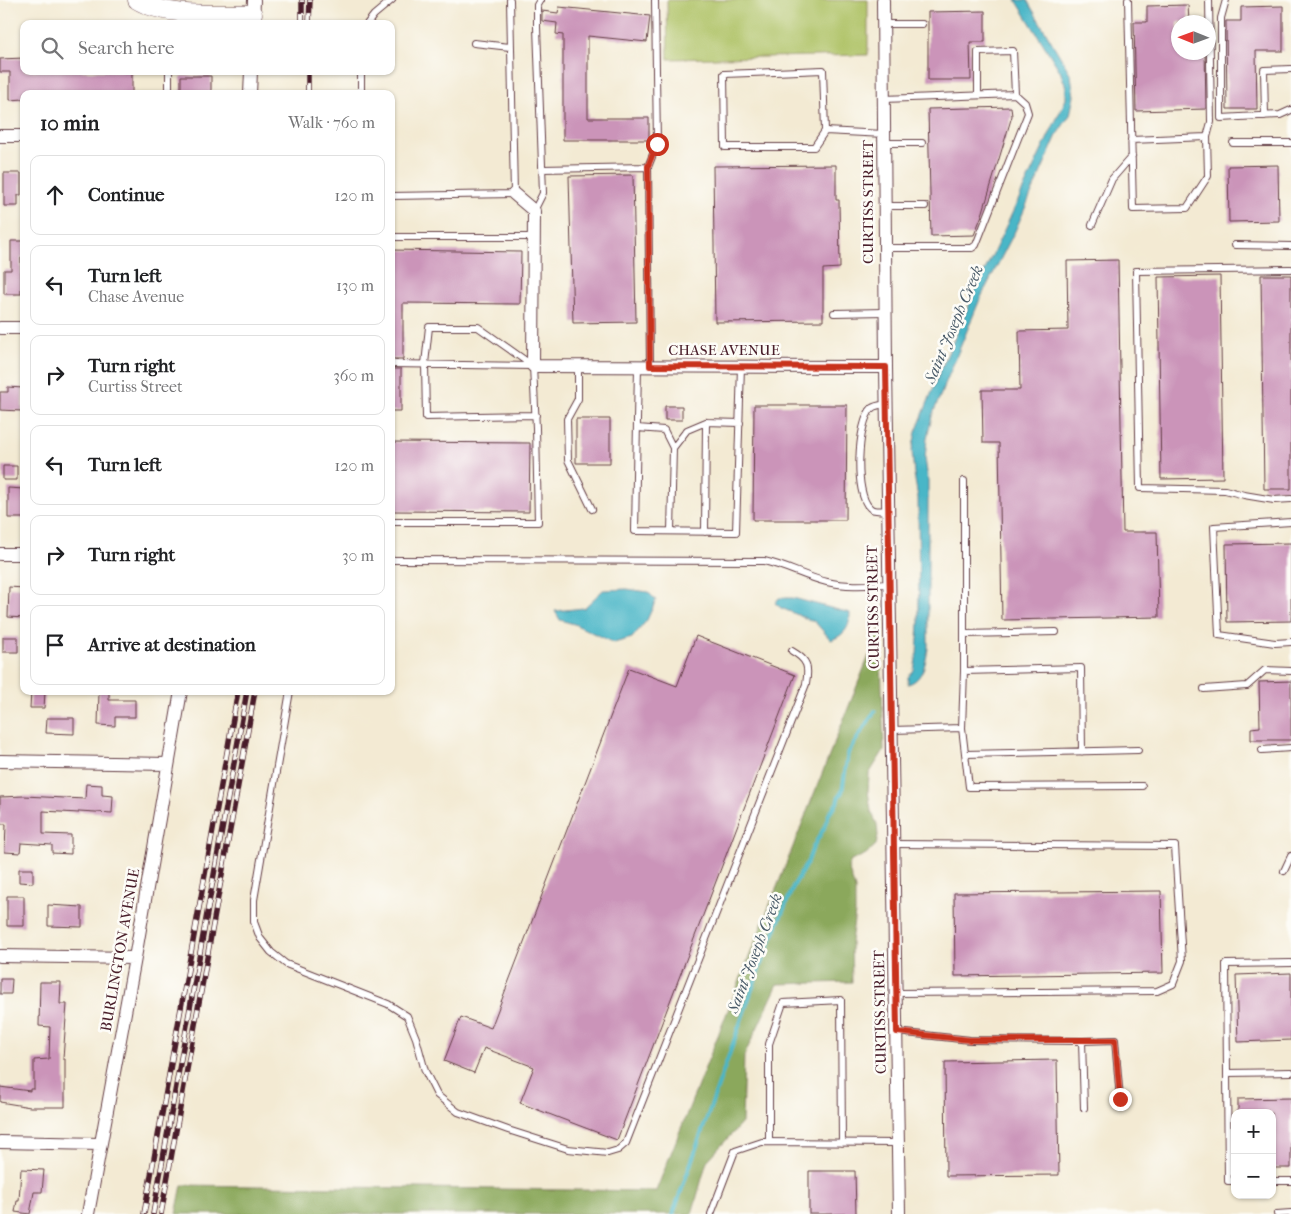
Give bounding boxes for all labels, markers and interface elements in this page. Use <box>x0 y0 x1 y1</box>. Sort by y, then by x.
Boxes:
north arrow <box>1171 15 1216 60</box>
search box <box>20 20 395 75</box>
icon: search <box>38 34 66 62</box>
text: Search here <box>78 37 174 59</box>
text: 10 min <box>40 111 99 135</box>
text: Walk · 760 m <box>288 113 375 132</box>
route start <box>646 133 669 156</box>
street label: CURTISS STREET <box>859 139 877 264</box>
icon: ahead <box>41 181 69 209</box>
text: Continue <box>88 184 164 206</box>
text: 120 m <box>335 186 374 205</box>
water label: Saint Joseph Creek <box>920 262 987 387</box>
text: Turn left <box>88 265 162 287</box>
icon: left <box>41 271 69 299</box>
text: 130 m <box>336 276 374 295</box>
text: Chase Avenue <box>88 287 184 306</box>
street label: CHASE AVENUE <box>668 341 780 359</box>
text: Turn right <box>88 355 175 377</box>
icon: right <box>41 361 69 389</box>
text: 360 m <box>333 366 374 385</box>
text: Curtiss Street <box>88 377 183 396</box>
icon: left <box>41 451 69 479</box>
text: Turn left <box>88 454 162 476</box>
text: 120 m <box>335 456 374 475</box>
icon: right <box>41 541 69 569</box>
text: Turn right <box>88 544 175 566</box>
street label: CURTISS STREET <box>863 544 883 669</box>
text: 30 m <box>342 546 374 565</box>
icon: arrive <box>41 631 69 659</box>
text: Arrive at destination <box>88 634 256 656</box>
street label: BURLINGTON AVENUE <box>97 867 143 1033</box>
water label: Saint Joseph Creek <box>723 891 786 1017</box>
street label: CURTISS STREET <box>870 949 890 1074</box>
route end <box>1109 1088 1132 1111</box>
map controls <box>1231 1109 1276 1199</box>
button: + <box>1231 1109 1276 1154</box>
button: − <box>1231 1154 1276 1199</box>

